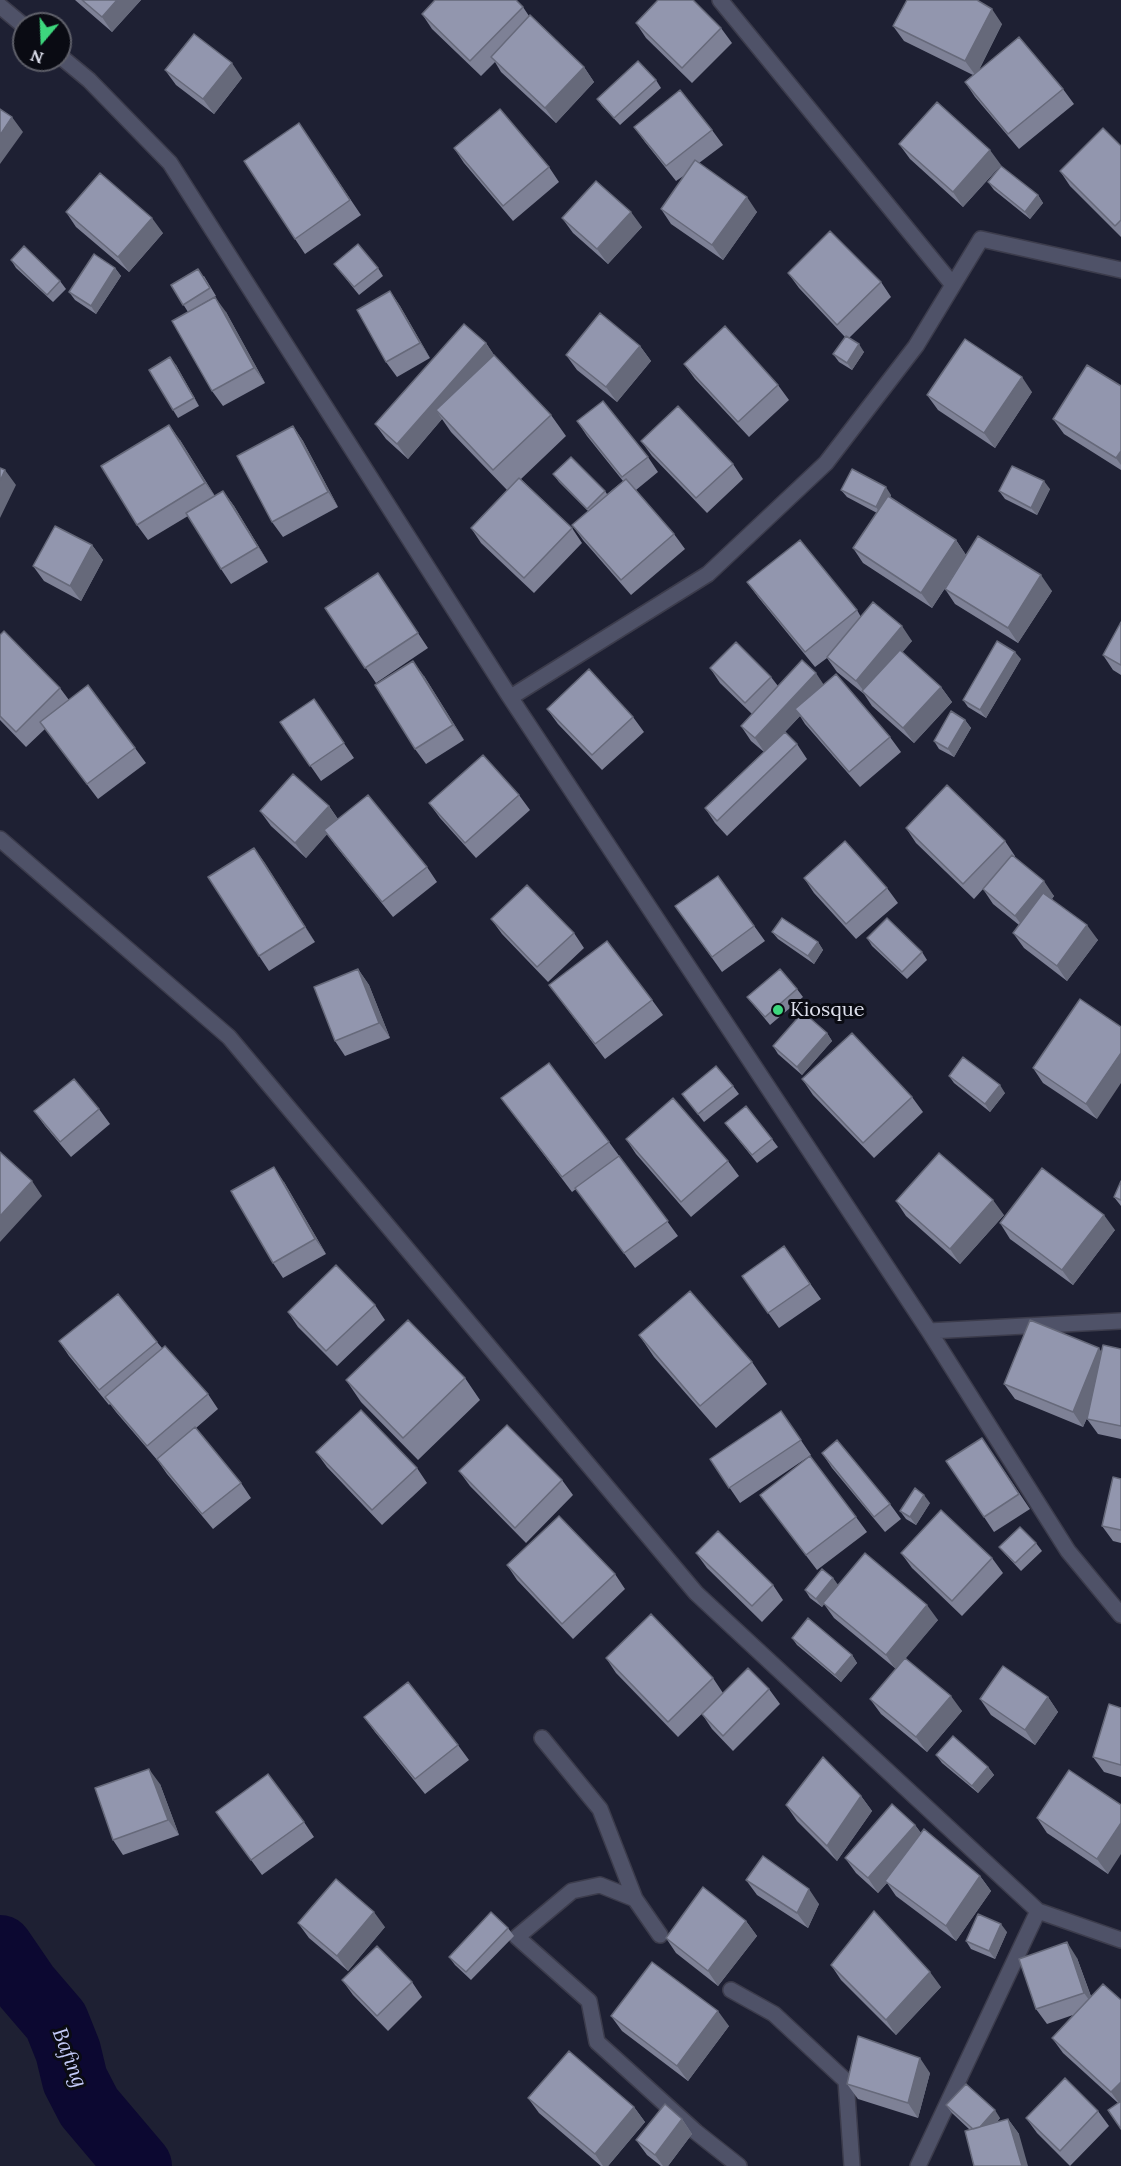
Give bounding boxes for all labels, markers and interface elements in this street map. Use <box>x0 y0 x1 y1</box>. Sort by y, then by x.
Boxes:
north arrow <box>12 12 72 72</box>
text: N <box>28 46 46 69</box>
place label: Kiosque <box>790 998 865 1022</box>
marker: Kiosque <box>771 1003 785 1017</box>
water label: Bafing <box>46 2025 92 2091</box>

